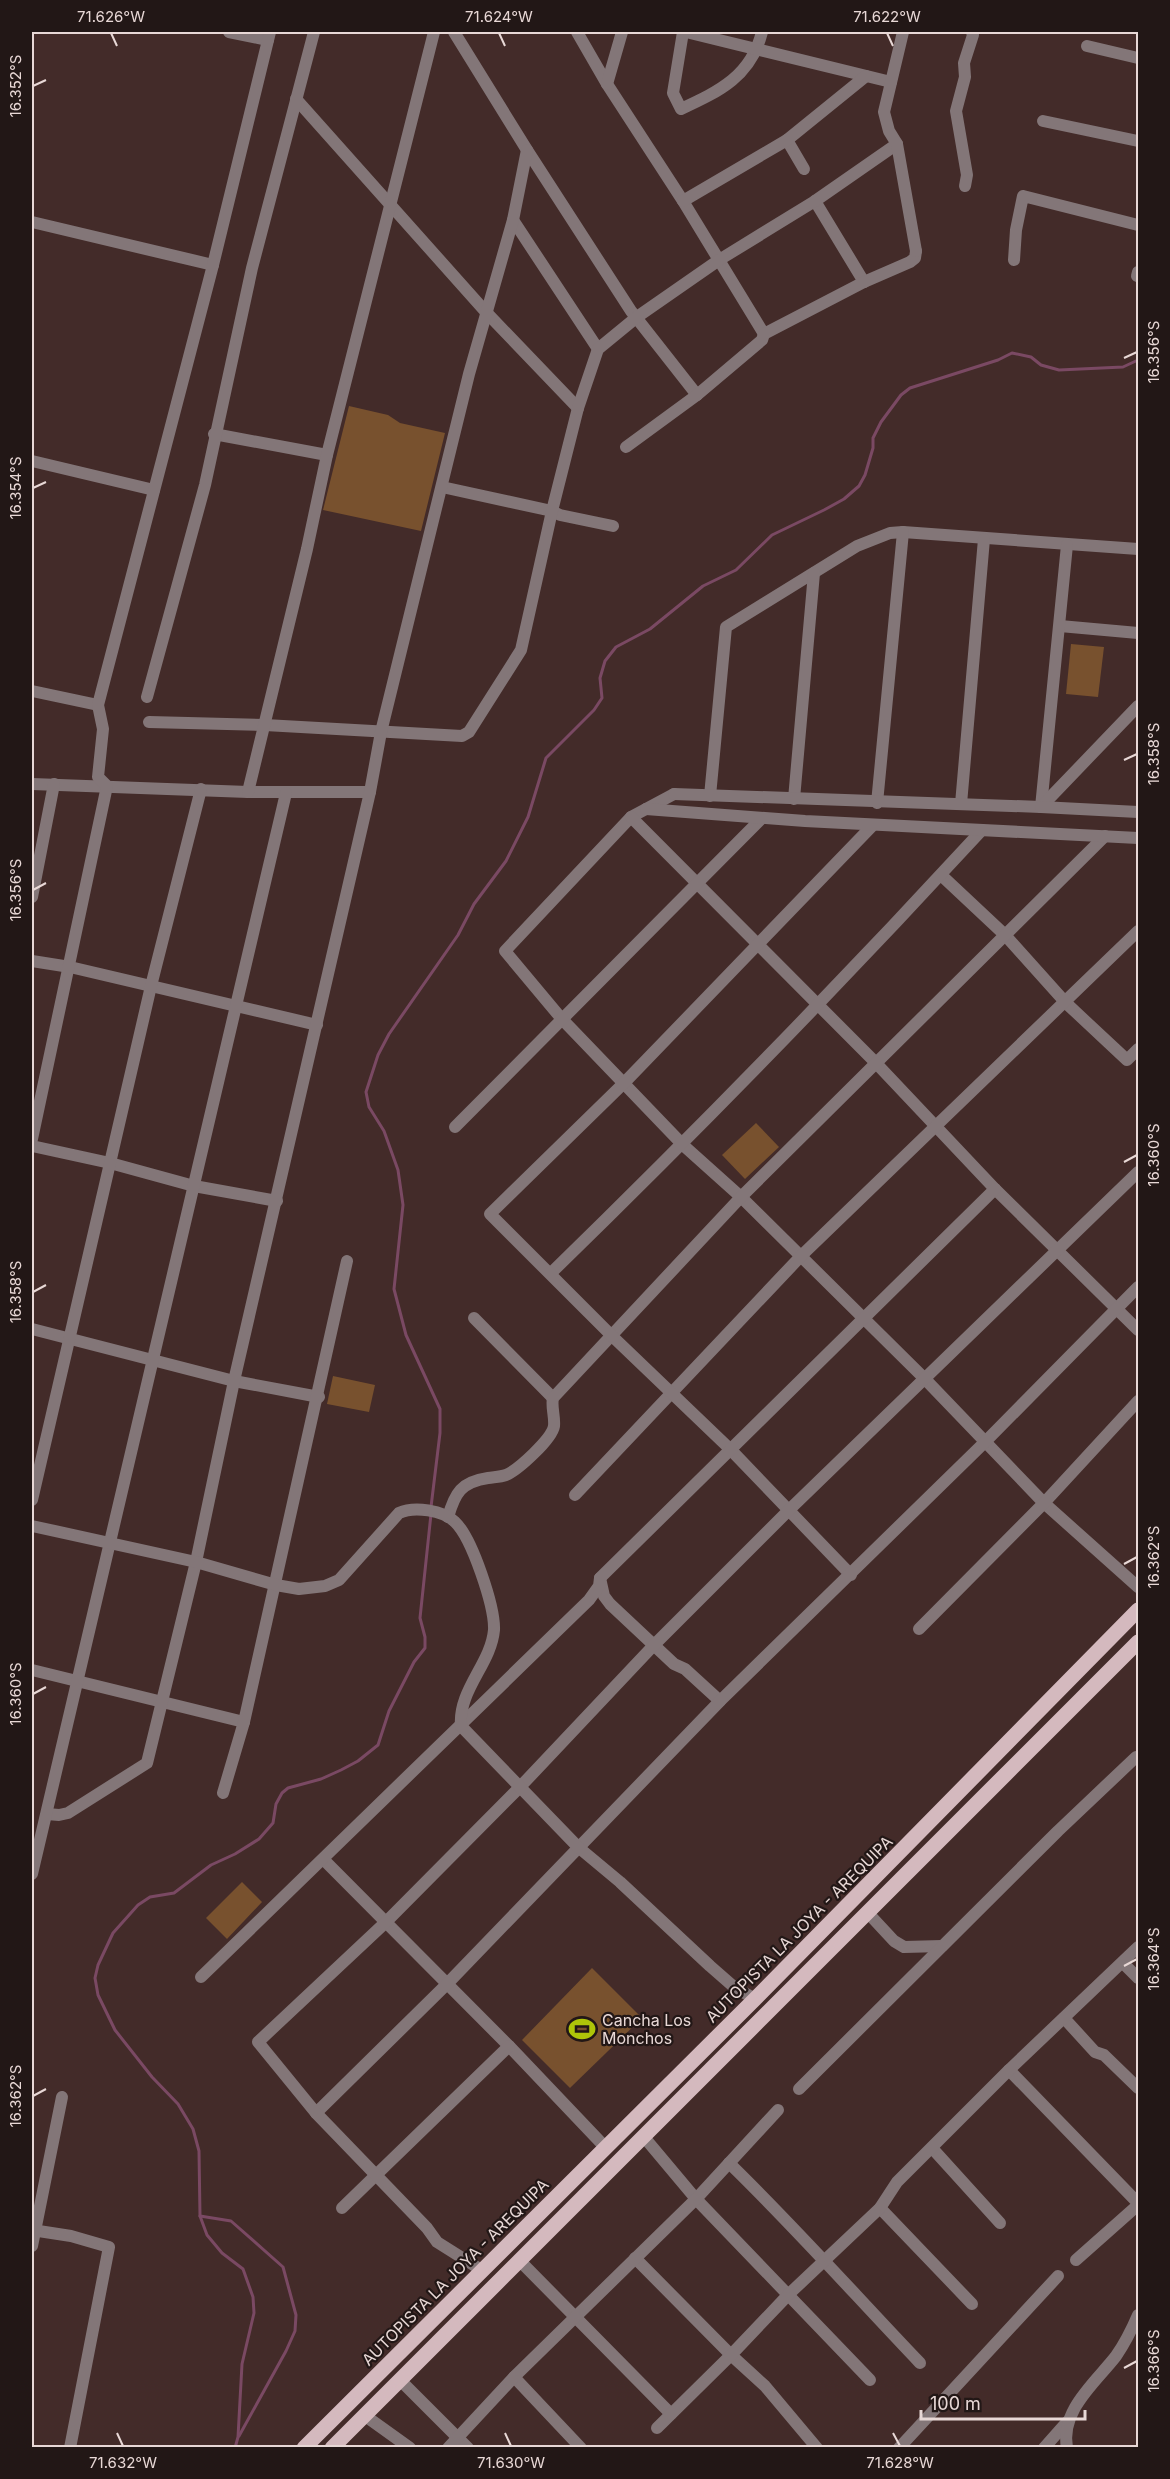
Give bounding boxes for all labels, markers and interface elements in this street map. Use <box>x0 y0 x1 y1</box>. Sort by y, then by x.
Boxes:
text: 71.626°W <box>77 7 145 26</box>
text: 71.624°W <box>465 7 533 26</box>
text: 71.622°W <box>853 7 921 26</box>
text: 16.352°S <box>6 55 25 117</box>
text: 16.356°S <box>1144 321 1163 383</box>
text: 16.354°S <box>6 456 25 520</box>
text: 16.358°S <box>1144 723 1163 785</box>
text: 16.356°S <box>6 859 25 921</box>
text: 16.360°S <box>1144 1123 1163 1187</box>
text: 16.358°S <box>6 1261 25 1323</box>
text: 16.362°S <box>1144 1526 1163 1589</box>
text: 16.360°S <box>6 1662 25 1726</box>
street label: AUTOPISTA LA JOYA - AREQUIPA <box>701 1831 897 2027</box>
text: 16.364°S <box>1144 1927 1163 1991</box>
place label: Cancha Los Monchos <box>602 2010 691 2048</box>
sports icon: Cancha Los Monchos <box>567 2014 597 2044</box>
text: 16.362°S <box>6 2065 25 2128</box>
street label: AUTOPISTA LA JOYA - AREQUIPA <box>357 2174 553 2370</box>
text: 16.366°S <box>1144 2329 1163 2393</box>
scale bar <box>921 2383 1084 2421</box>
text: 100 m <box>930 2393 981 2414</box>
text: 71.632°W <box>89 2453 157 2472</box>
text: 71.630°W <box>477 2453 545 2472</box>
text: 71.628°W <box>866 2453 934 2472</box>

